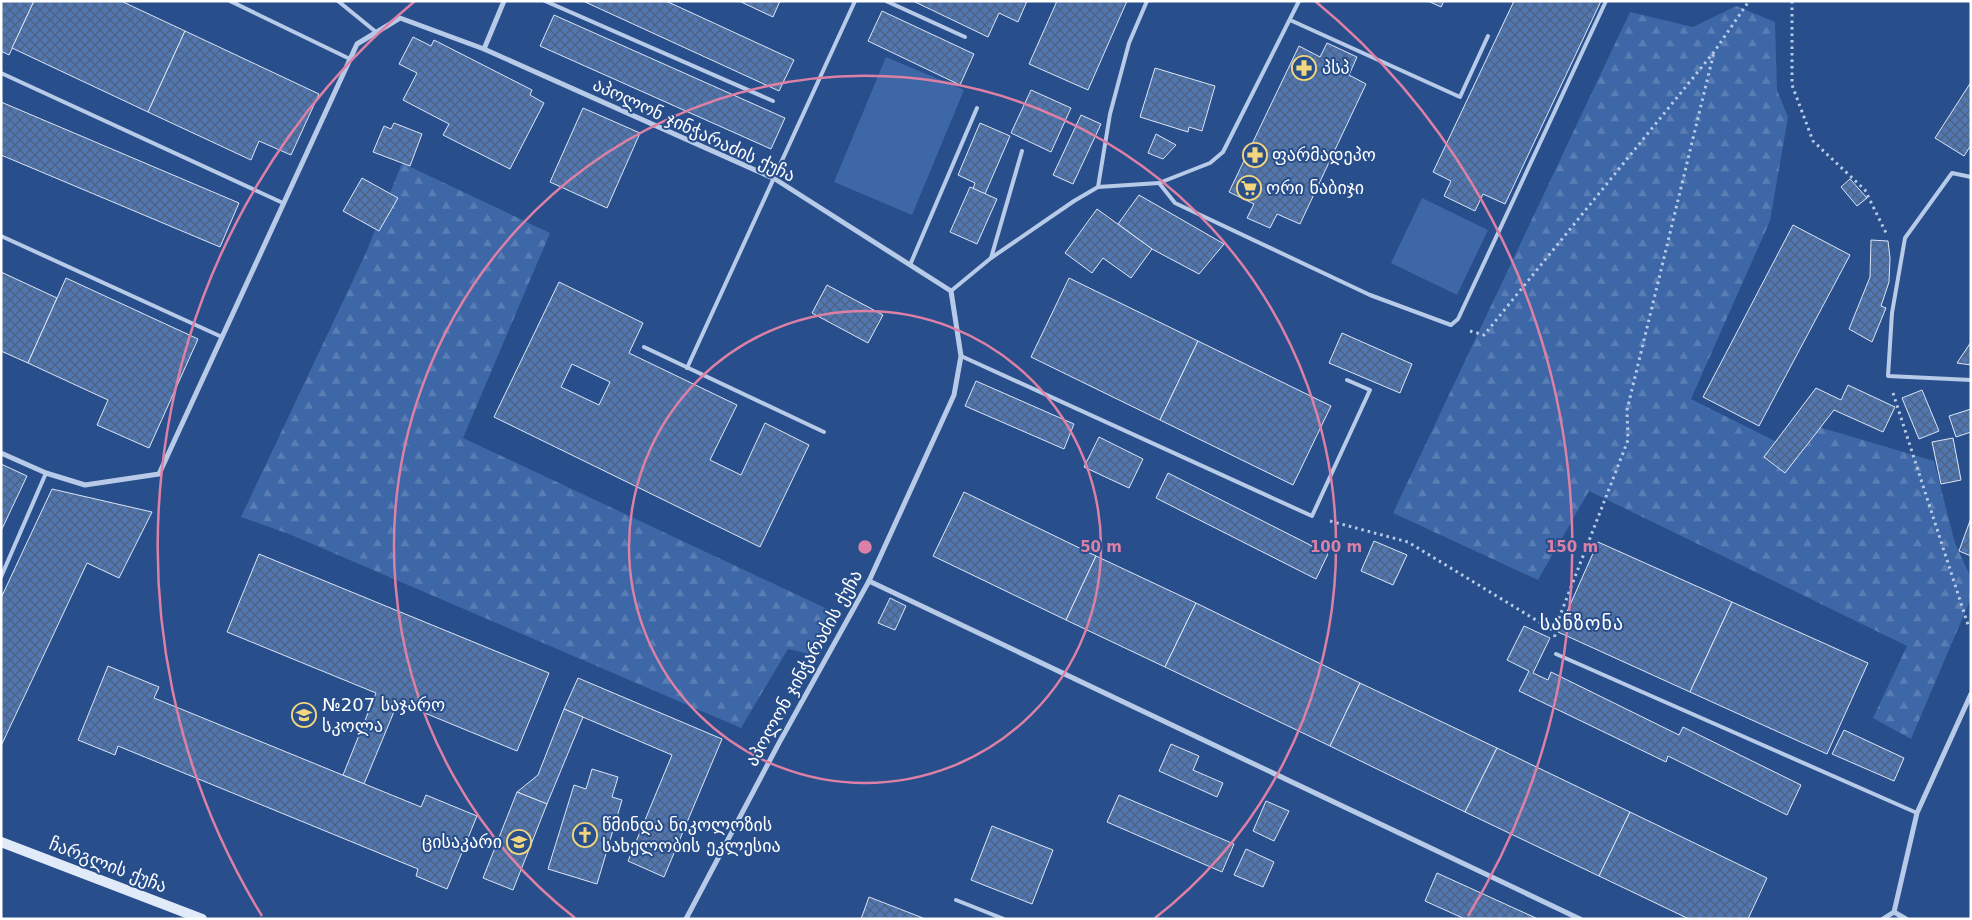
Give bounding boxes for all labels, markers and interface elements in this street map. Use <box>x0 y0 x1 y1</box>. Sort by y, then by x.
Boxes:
pharmacy icon: პსპ <box>1291 55 1317 81</box>
place label: პსპ <box>1322 57 1350 78</box>
street label: აპოლონ ჯინჭარაძის ქუჩა <box>590 73 799 186</box>
pharmacy icon: ფარმადეპო <box>1242 142 1268 168</box>
place label: ფარმადეპო <box>1272 144 1376 165</box>
supermarket icon: ორი ნაბიჯი <box>1236 175 1262 201</box>
place label: ორი ნაბიჯი <box>1266 177 1364 198</box>
centre of rings <box>856 538 874 556</box>
text: 50 m <box>1080 538 1122 556</box>
text: 100 m <box>1310 538 1362 556</box>
text: 150 m <box>1546 538 1598 556</box>
street label: აპოლონ ჯინჭარაძის ქუჩა <box>741 566 866 769</box>
district label: სანზონა <box>1540 611 1624 635</box>
place label: №207 საჯარო სკოლა <box>322 694 445 736</box>
school or university icon: №207 საჯარო სკოლა <box>291 702 317 728</box>
place label: წმინდა ნიკოლოზის სახელობის ეკლესია <box>602 814 781 856</box>
church icon: წმინდა ნიკოლოზის სახელობის ეკლესია <box>572 822 598 848</box>
school or university icon: ცისაკარი <box>506 829 532 855</box>
place label: ცისაკარი <box>422 831 502 852</box>
street label: ჩარგლის ქუჩა <box>46 832 170 897</box>

